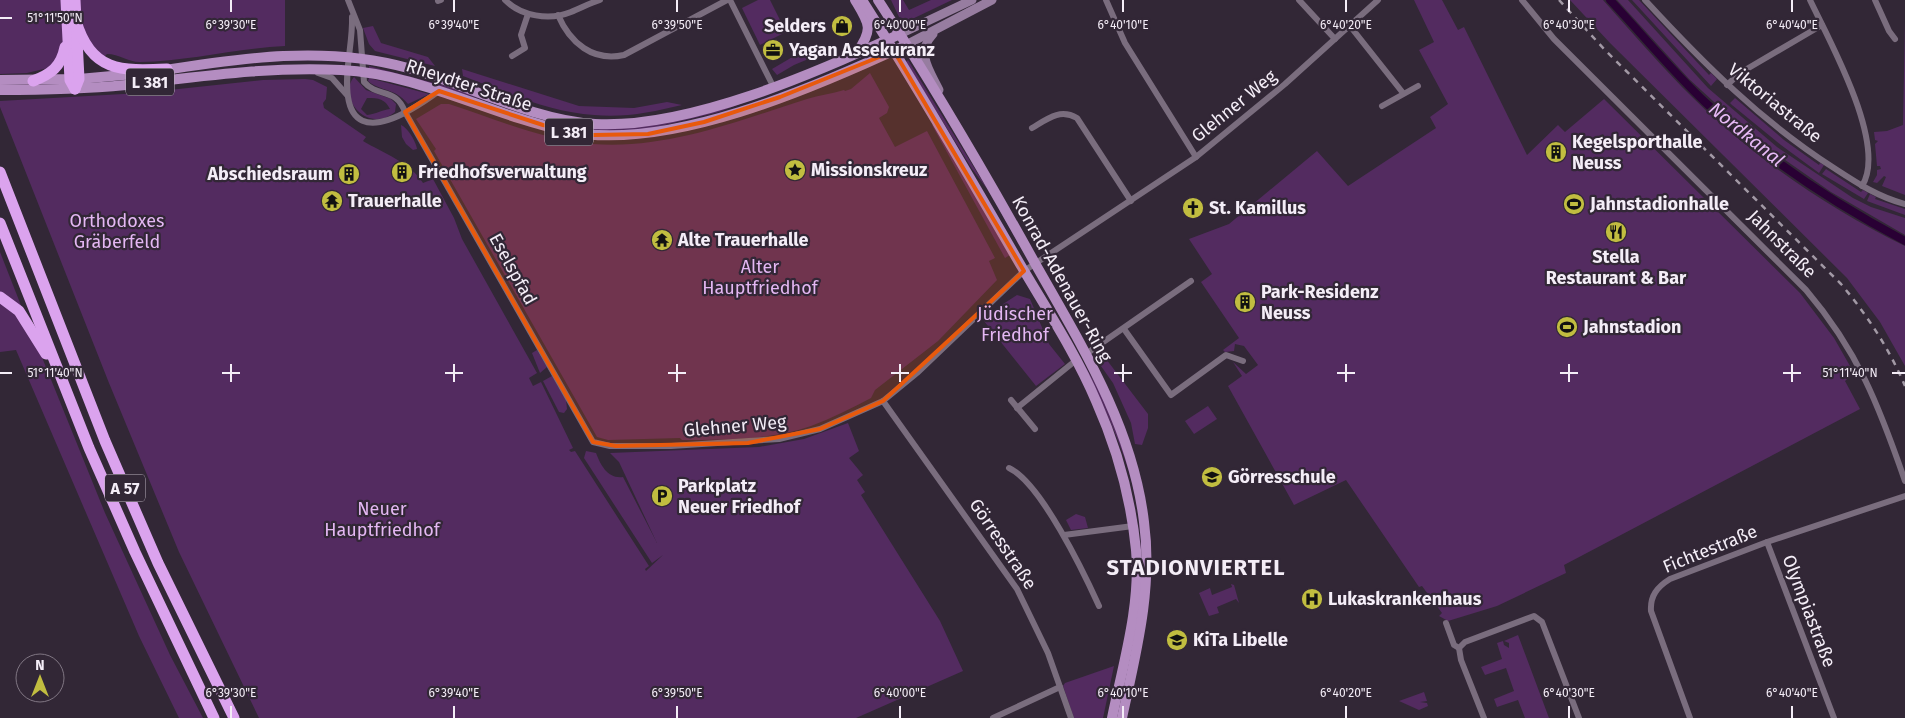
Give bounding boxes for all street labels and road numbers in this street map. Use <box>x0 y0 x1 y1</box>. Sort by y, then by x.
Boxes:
street label: Rheydter Straße <box>403 54 535 116</box>
street label: Viktoriastraße <box>1724 59 1826 147</box>
street label: Glehner Weg <box>1187 65 1281 147</box>
road number: L 381 <box>126 68 174 95</box>
road number: L 381 <box>545 118 593 146</box>
street label: Konrad-Adenauer-Ring <box>1007 192 1117 366</box>
street label: Jahnstraße <box>1743 205 1821 283</box>
street label: Eselspfad <box>484 229 542 309</box>
street label: Glehner Weg <box>683 411 788 441</box>
road number: A 57 <box>105 474 145 502</box>
street label: Görresstraße <box>965 494 1041 594</box>
street label: Fichtestraße <box>1660 520 1760 578</box>
street label: Olympiastraße <box>1777 552 1841 670</box>

